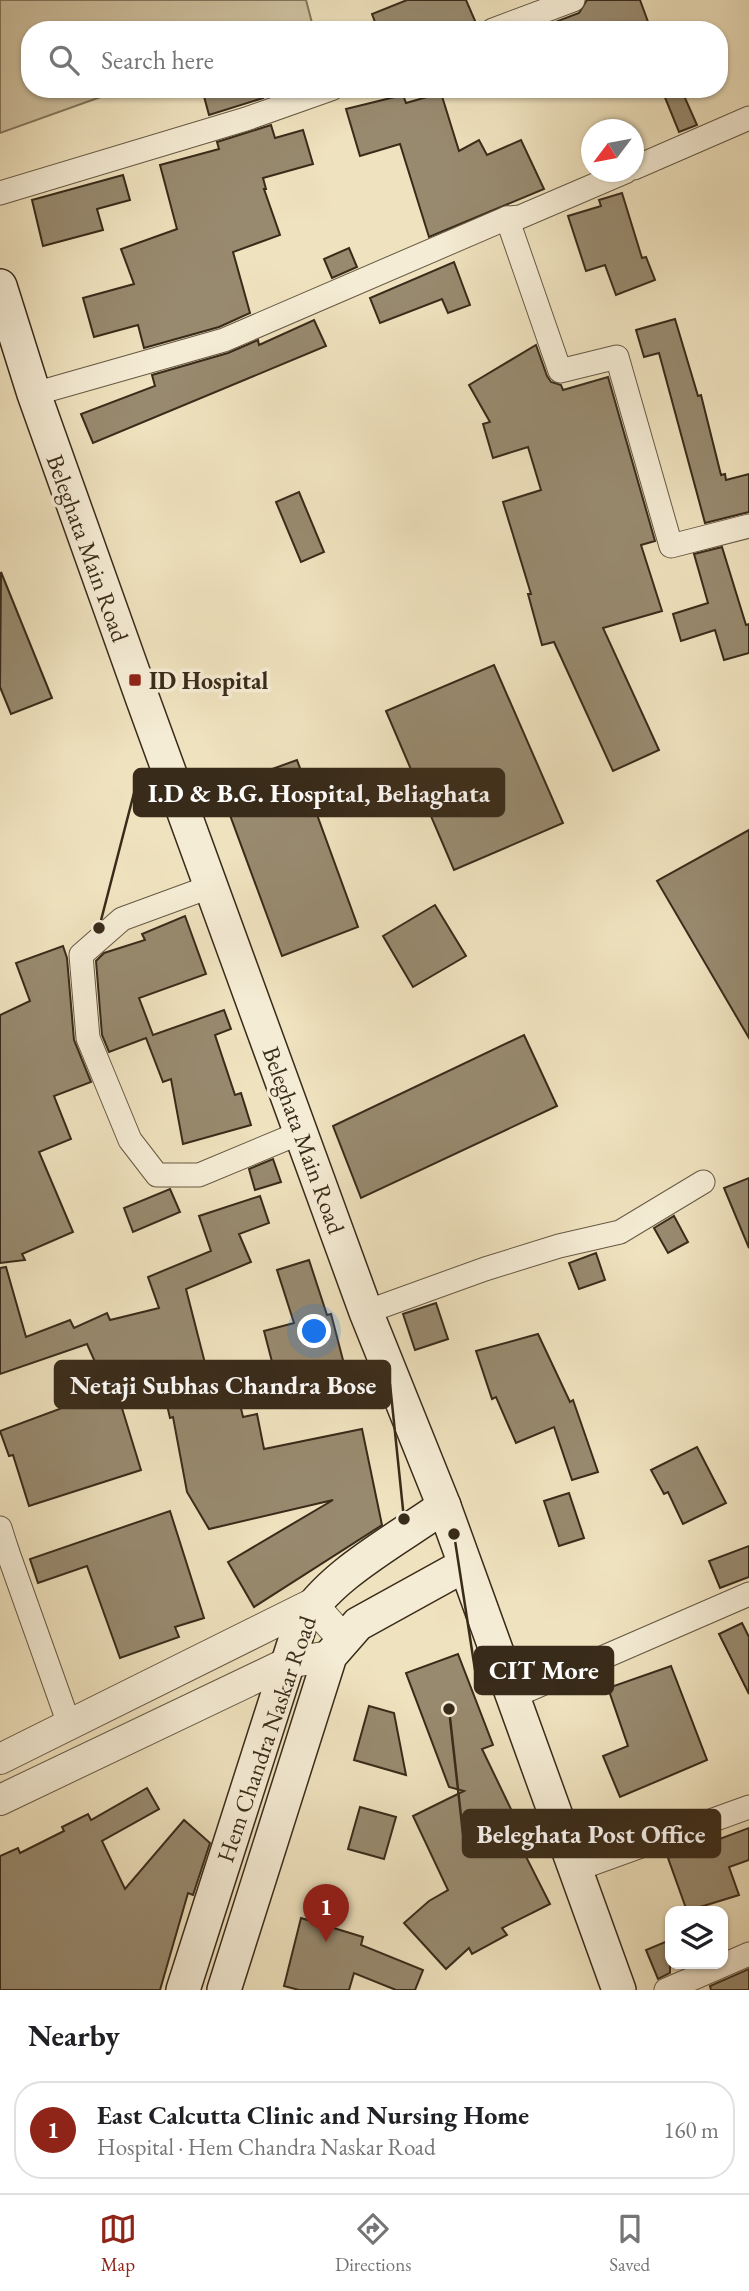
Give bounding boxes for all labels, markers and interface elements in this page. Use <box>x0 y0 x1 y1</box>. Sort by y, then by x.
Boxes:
search box <box>21 21 728 98</box>
icon: search <box>45 41 83 79</box>
text: Search here <box>101 43 214 77</box>
north arrow <box>581 119 644 182</box>
street label: Beleghata Main Road <box>40 450 137 647</box>
place label: ID Hospital <box>149 665 269 696</box>
marker: ID Hospital <box>127 672 143 688</box>
callout: I.D & B.G. Hospital, Beliaghata <box>134 769 504 816</box>
text: I.D & B.G. Hospital, Beliaghata <box>148 776 491 810</box>
street label: Beleghata Main Road <box>256 1042 353 1239</box>
your location <box>297 1314 331 1348</box>
callout: Netaji Subhas Chandra Bose <box>55 1361 390 1408</box>
text: Netaji Subhas Chandra Bose <box>70 1368 377 1402</box>
street label: Hem Chandra Naskar Road <box>209 1611 323 1866</box>
callout: CIT More <box>475 1647 613 1694</box>
text: CIT More <box>489 1653 599 1687</box>
callout: Beleghata Post Office <box>463 1810 720 1857</box>
text: Beleghata Post Office <box>477 1817 706 1851</box>
pin: 1 <box>303 1884 349 1942</box>
map controls <box>665 1906 728 1969</box>
button: layers <box>665 1906 728 1969</box>
text: Nearby <box>28 2016 120 2055</box>
text: East Calcutta Clinic and Nursing Home <box>97 2098 529 2132</box>
text: 1 <box>47 2115 59 2145</box>
text: 160 m <box>663 2115 719 2145</box>
text: Hospital · Hem Chandra Naskar Road <box>97 2132 436 2162</box>
tab: Map <box>99 2210 137 2277</box>
tab: Directions <box>335 2210 411 2277</box>
tab: Saved <box>609 2210 650 2277</box>

